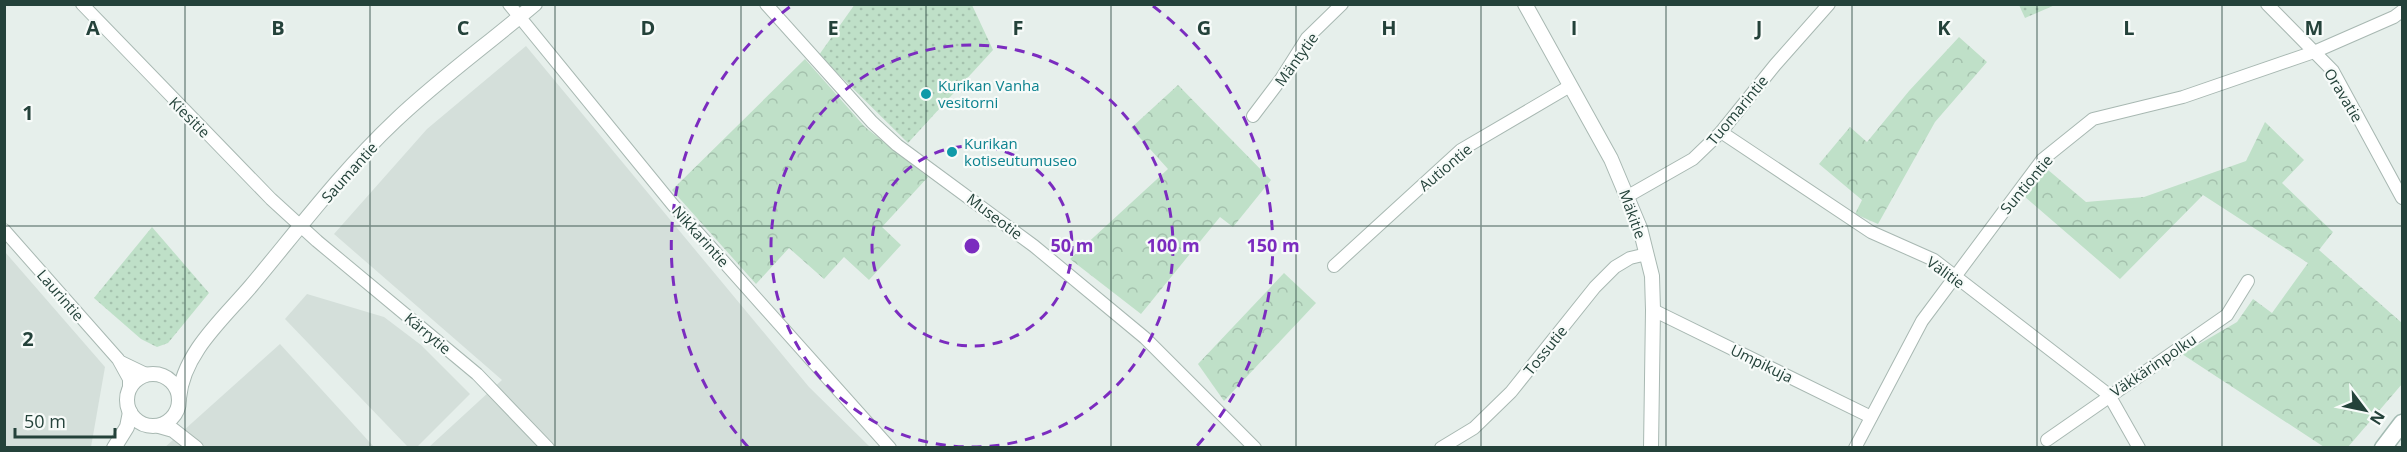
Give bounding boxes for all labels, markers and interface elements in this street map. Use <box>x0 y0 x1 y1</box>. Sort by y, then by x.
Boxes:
text: A <box>86 14 100 41</box>
text: B <box>271 14 285 41</box>
text: C <box>457 14 470 41</box>
text: D <box>641 14 655 41</box>
text: E <box>827 14 839 41</box>
text: F <box>1013 14 1023 41</box>
text: G <box>1197 14 1211 41</box>
text: H <box>1381 14 1397 41</box>
text: I <box>1571 14 1577 41</box>
text: J <box>1754 14 1762 41</box>
text: K <box>1937 14 1951 41</box>
text: L <box>2123 14 2135 41</box>
text: M <box>2305 14 2323 41</box>
street label: Mäntytie <box>1270 28 1322 90</box>
street label: Oravatie <box>2320 64 2368 126</box>
street label: Tuomarintie <box>1702 71 1772 149</box>
place label: Kurikan Vanha vesitorni <box>938 75 1040 112</box>
marker: Kurikan Vanha vesitorni <box>919 87 933 101</box>
street label: Kiesitie <box>165 92 215 142</box>
text: 1 <box>22 99 34 126</box>
place label: Kurikan kotiseutumuseo <box>964 133 1077 170</box>
street label: Saumantie <box>317 138 381 206</box>
street label: Autiontie <box>1414 139 1476 195</box>
marker: Kurikan kotiseutumuseo <box>945 145 959 159</box>
street label: Suntiontie <box>1995 150 2057 218</box>
street label: Mäkitie <box>1615 187 1651 241</box>
street label: Museotie <box>963 189 1027 243</box>
street label: Nikkarintie <box>668 201 734 271</box>
text: 50 m <box>1051 233 1093 257</box>
text: 100 m <box>1146 233 1200 257</box>
text: 150 m <box>1246 233 1300 257</box>
centre of rings <box>962 236 982 256</box>
street label: Välitie <box>1923 251 1969 293</box>
street label: Laurintie <box>33 265 89 325</box>
street label: Kärrytie <box>401 308 455 358</box>
street label: Tossutie <box>1519 321 1571 379</box>
text: 2 <box>22 325 34 352</box>
street label: Väkkärinpolku <box>2106 329 2200 401</box>
street label: Umpikuja <box>1728 339 1796 387</box>
north arrow <box>2335 380 2395 440</box>
scale bar <box>15 401 116 439</box>
text: N <box>2365 407 2390 429</box>
text: 50 m <box>24 409 66 433</box>

